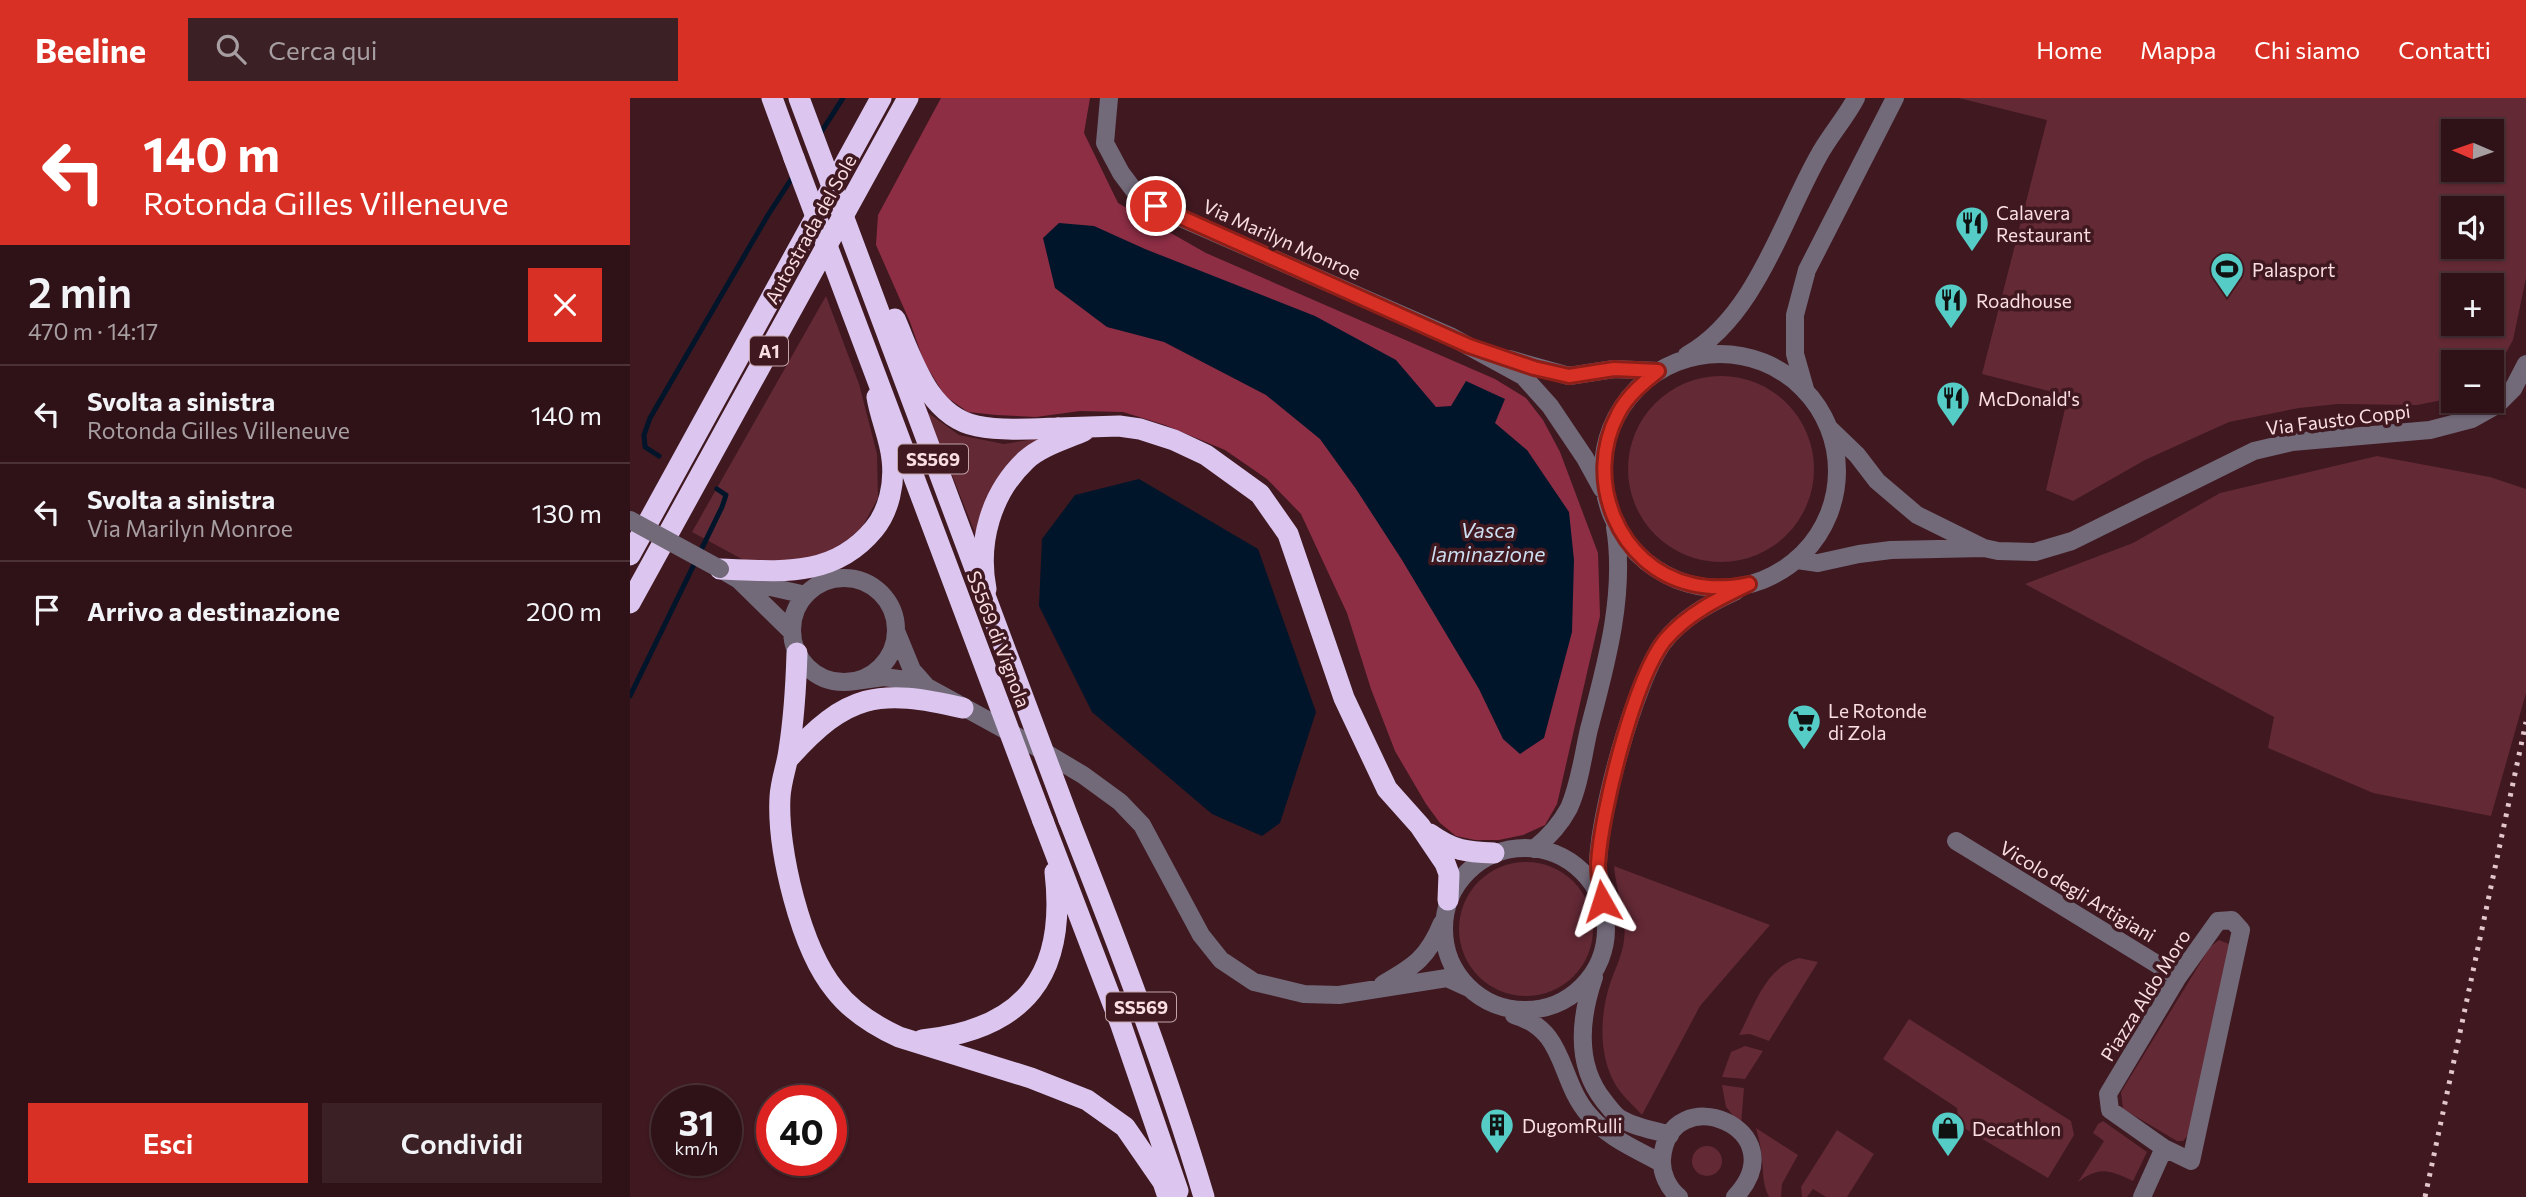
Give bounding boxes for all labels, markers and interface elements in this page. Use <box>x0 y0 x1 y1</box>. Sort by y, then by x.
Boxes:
search box <box>188 18 678 81</box>
text: Beeline <box>35 29 146 70</box>
icon: search <box>212 30 250 68</box>
text: Cerca qui <box>268 34 378 65</box>
text: Home <box>2036 35 2102 64</box>
text: Mappa <box>2140 35 2216 64</box>
text: Chi siamo <box>2254 35 2360 64</box>
text: Contatti <box>2398 35 2491 64</box>
north arrow <box>2441 119 2504 182</box>
map controls <box>2441 119 2504 413</box>
text: 140 m <box>143 122 280 182</box>
icon: left <box>28 126 119 217</box>
street label: Autostrada del Sole <box>759 150 861 308</box>
pin <box>1126 176 1186 236</box>
text: Rotonda Gilles Villeneuve <box>143 182 509 222</box>
icon: arrive <box>1137 187 1175 225</box>
street label: Via Marilyn Monroe <box>1200 194 1364 284</box>
button: sound <box>2441 196 2504 259</box>
place label: Calavera Restaurant <box>1996 201 2091 246</box>
restaurant icon: Calavera Restaurant <box>1953 204 1991 253</box>
sports icon: Palasport <box>2208 250 2246 299</box>
place label: Palasport <box>2252 258 2335 281</box>
text: 2 min <box>28 265 132 317</box>
button: close <box>528 268 602 342</box>
button: + <box>2441 273 2504 336</box>
restaurant icon: Roadhouse <box>1932 281 1970 330</box>
place label: Roadhouse <box>1976 289 2072 312</box>
text: 470 m · 14:17 <box>28 317 158 345</box>
road number: A1 <box>750 337 788 366</box>
button: − <box>2441 350 2504 413</box>
restaurant icon: McDonald's <box>1934 379 1972 428</box>
text: Svolta a sinistra <box>87 385 275 416</box>
place label: McDonald's <box>1978 387 2080 410</box>
icon: left <box>28 395 66 433</box>
text: 140 m <box>531 399 602 430</box>
street label: Via Fausto Coppi <box>2264 399 2412 439</box>
text: Rotonda Gilles Villeneuve <box>87 416 350 444</box>
road number: SS569 <box>898 444 968 474</box>
text: Svolta a sinistra <box>87 483 275 514</box>
icon: left <box>28 493 66 531</box>
text: 130 m <box>531 497 602 528</box>
text: Via Marilyn Monroe <box>87 514 293 542</box>
water label: Vasca laminazione <box>1431 517 1545 566</box>
street label: SS569 di Vignola <box>962 567 1036 711</box>
icon: arrive <box>28 591 66 629</box>
text: Arrivo a destinazione <box>87 595 340 626</box>
text: 200 m <box>526 595 602 626</box>
place label: Le Rotonde di Zola <box>1828 699 1927 744</box>
supermarket icon: Le Rotonde di Zola <box>1785 702 1823 751</box>
street label: Vicolo degli Artigiani <box>1996 835 2160 947</box>
position arrow <box>1565 864 1639 938</box>
street label: Piazza Aldo Moro <box>2095 925 2195 1065</box>
road number: SS569 <box>1106 992 1176 1022</box>
speed limit sign: 40 <box>756 1085 847 1176</box>
text: 31 <box>678 1100 715 1143</box>
button: Esci <box>28 1103 308 1183</box>
button: Condividi <box>322 1103 602 1183</box>
building icon: DugomRulli <box>1478 1106 1516 1155</box>
shop icon: Decathlon <box>1929 1109 1967 1158</box>
place label: DugomRulli <box>1522 1114 1622 1137</box>
place label: Decathlon <box>1972 1117 2061 1140</box>
text: km/h <box>675 1137 718 1159</box>

